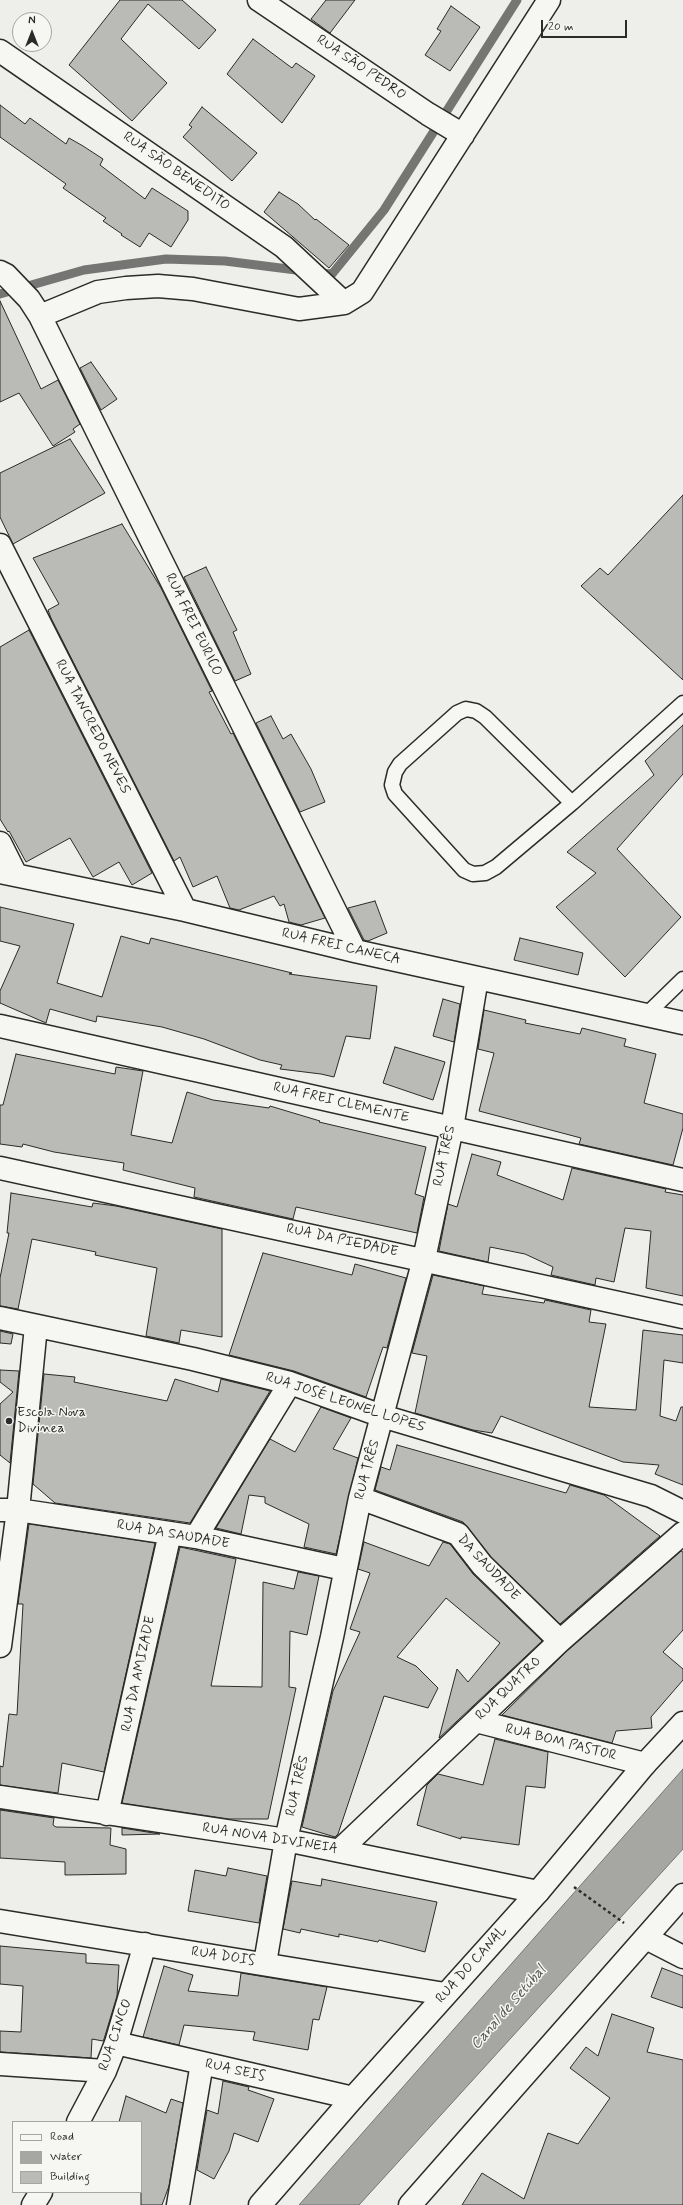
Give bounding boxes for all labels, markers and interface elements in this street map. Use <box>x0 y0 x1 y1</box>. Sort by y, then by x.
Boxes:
north arrow <box>12 12 52 52</box>
scale bar <box>543 12 629 38</box>
text: N <box>28 14 36 28</box>
text: 20 m <box>548 19 574 35</box>
street label: RUA SÃO PEDRO <box>313 32 409 104</box>
street label: RUA SÃO BENEDITO <box>119 129 233 215</box>
street label: RUA FREI EURICO <box>161 571 225 679</box>
street label: RUA TANCREDO NEVES <box>51 657 133 797</box>
street label: RUA FREI CANECA <box>280 925 402 969</box>
street label: RUA FREI CLEMENTE <box>271 1079 411 1127</box>
street label: RUA TRÊS <box>430 1124 460 1188</box>
street label: RUA DA PIEDADE <box>285 1221 399 1261</box>
street label: RUA JOSÉ LEONEL LOPES <box>263 1369 427 1437</box>
place label: Escola Nova Divinea <box>17 1405 86 1438</box>
marker: Escola Nova Divinea <box>4 1416 14 1426</box>
street label: RUA TRÊS <box>352 1438 384 1502</box>
street label: RUA DA SAUDADE <box>115 1517 231 1553</box>
street label: DA SAUDADE <box>453 1532 523 1604</box>
street label: RUA DA AMIZADE <box>119 1615 159 1733</box>
street label: RUA QUATRO <box>473 1654 545 1724</box>
street label: RUA BOM PASTOR <box>504 1721 618 1765</box>
street label: RUA TRÊS <box>283 1754 313 1818</box>
street label: RUA NOVA DIVINEIA <box>201 1820 339 1858</box>
street label: RUA DO CANAL <box>433 1923 511 2007</box>
street label: RUA DOIS <box>190 1944 256 1970</box>
water label: Canal de Setúbal <box>468 1962 550 2054</box>
street label: RUA CINCO <box>96 1997 136 2073</box>
street label: RUA SEIS <box>203 2056 267 2086</box>
legend <box>12 2121 142 2193</box>
text: Road <box>50 2129 74 2145</box>
text: Water <box>50 2149 82 2165</box>
text: Building <box>50 2169 90 2185</box>

